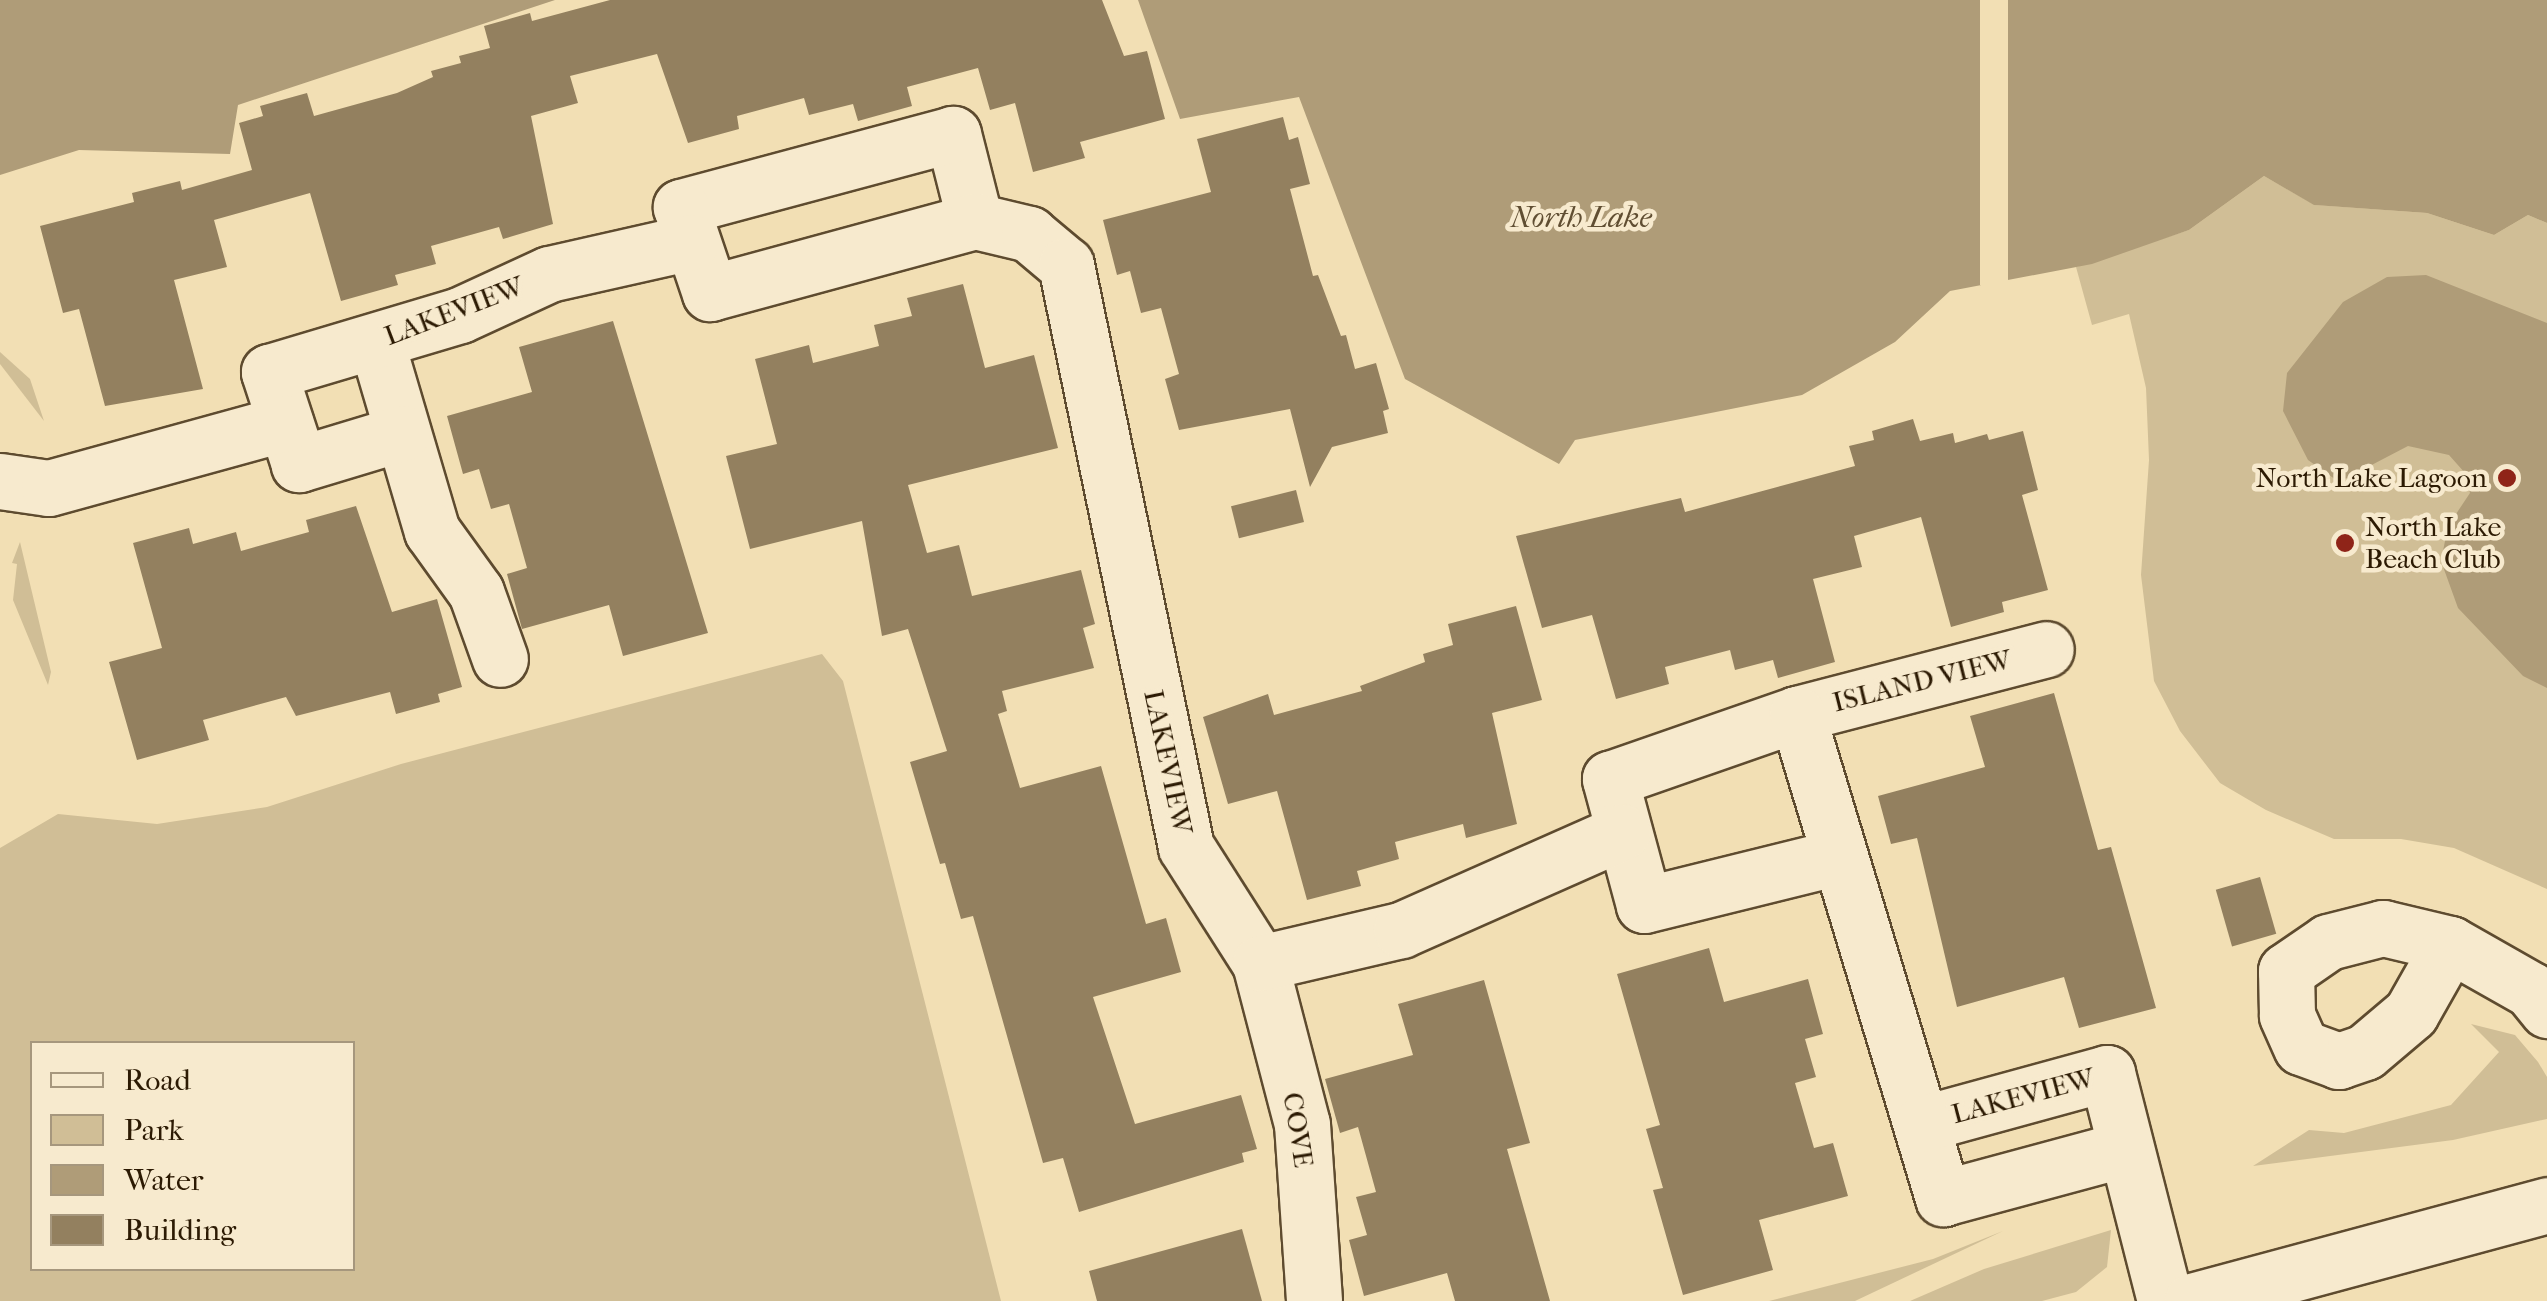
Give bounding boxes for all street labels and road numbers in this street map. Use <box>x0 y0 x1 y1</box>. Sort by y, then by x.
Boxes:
street label: LAKEVIEW <box>379 269 529 353</box>
street label: ISLAND VIEW <box>1829 643 2015 719</box>
street label: LAKEVIEW <box>1136 687 1200 837</box>
street label: LAKEVIEW <box>1948 1061 2098 1131</box>
street label: COVE <box>1275 1090 1321 1170</box>

